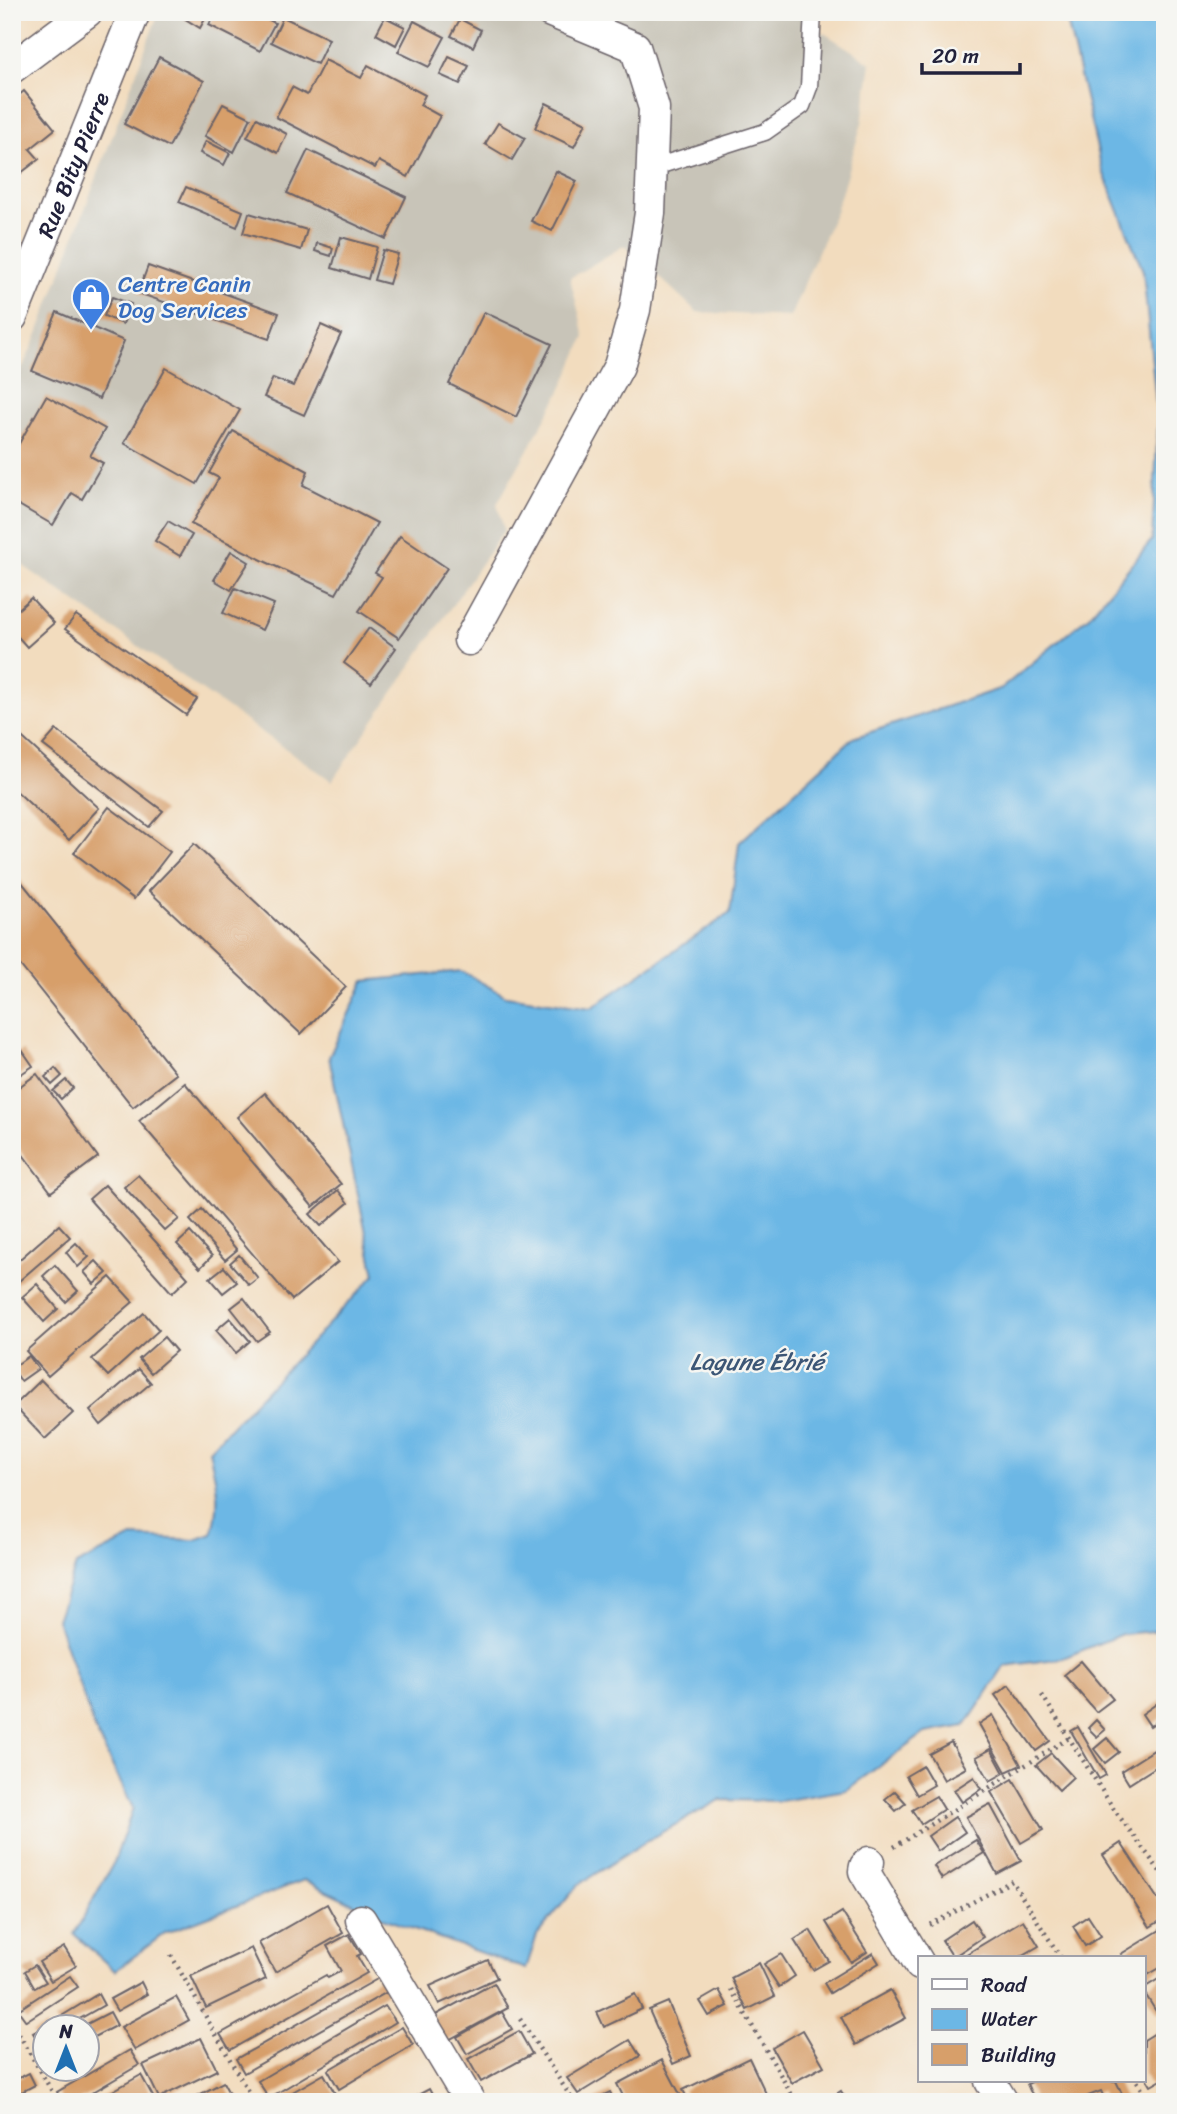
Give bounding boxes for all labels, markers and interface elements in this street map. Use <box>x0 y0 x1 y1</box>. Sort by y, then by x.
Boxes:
scale bar <box>922 32 1020 76</box>
text: 20 m <box>932 37 979 75</box>
street label: Rue Bity Pierre <box>26 86 122 244</box>
place label: Centre Canin Dog Services <box>118 264 251 331</box>
shop icon: Centre Canin Dog Services <box>70 276 112 331</box>
water label: Lagune Ébrié <box>690 1341 828 1383</box>
legend <box>918 1956 1146 2082</box>
text: Road <box>981 1966 1028 2004</box>
text: Water <box>981 2000 1038 2038</box>
north arrow <box>32 2012 102 2082</box>
text: N <box>58 2015 73 2048</box>
text: Building <box>981 2036 1057 2074</box>

